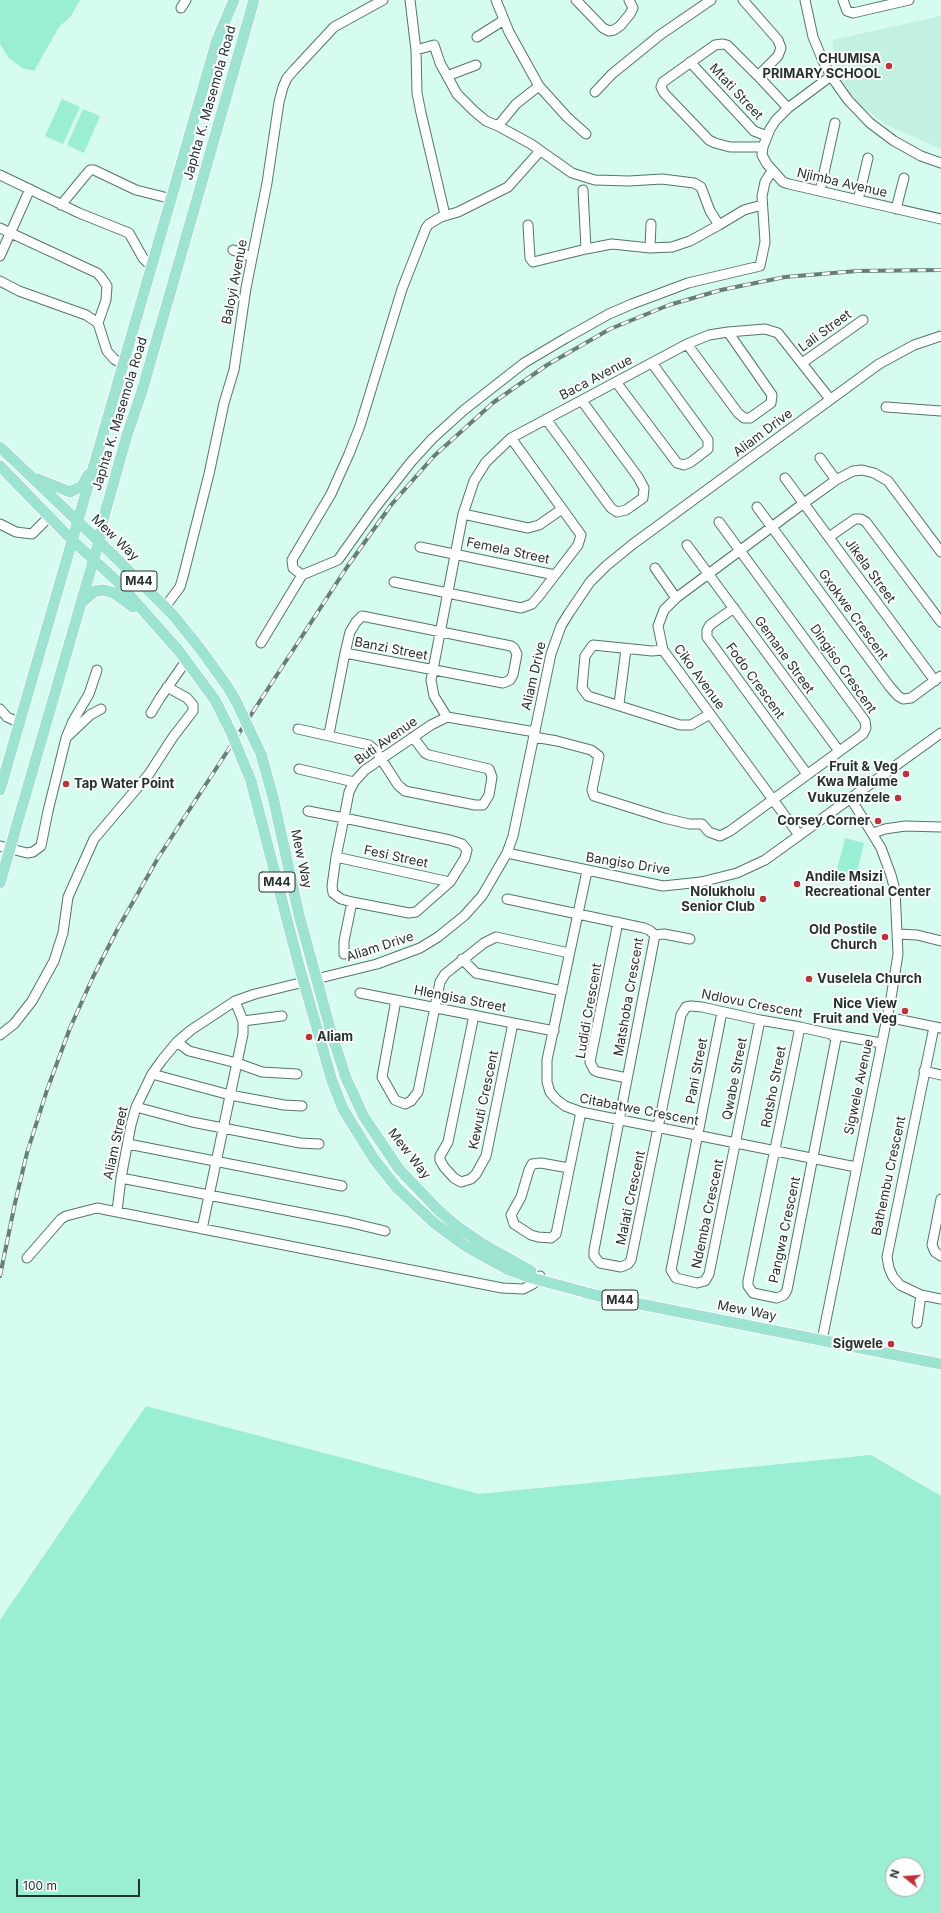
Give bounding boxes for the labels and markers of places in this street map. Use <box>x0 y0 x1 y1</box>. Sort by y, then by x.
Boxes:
place label: CHUMISA PRIMARY SCHOOL <box>763 51 881 82</box>
marker: CHUMISA PRIMARY SCHOOL <box>884 61 894 71</box>
place label: Fruit & Veg Kwa Malume <box>817 759 898 790</box>
marker: Fruit & Veg Kwa Malume <box>901 769 911 779</box>
place label: Tap Water Point <box>74 776 174 792</box>
marker: Tap Water Point <box>61 779 71 789</box>
place label: Vukuzenzele <box>807 790 890 806</box>
marker: Vukuzenzele <box>893 793 903 803</box>
place label: Corsey Corner <box>777 813 870 829</box>
marker: Corsey Corner <box>873 816 883 826</box>
place label: Andile Msizi Recreational Center <box>805 869 931 900</box>
marker: Andile Msizi Recreational Center <box>792 879 802 889</box>
place label: Nolukholu Senior Club <box>681 884 755 915</box>
marker: Nolukholu Senior Club <box>758 894 768 904</box>
place label: Old Postile Church <box>809 922 877 953</box>
marker: Old Postile Church <box>880 932 890 942</box>
place label: Vuselela Church <box>817 971 922 987</box>
marker: Vuselela Church <box>804 974 814 984</box>
place label: Nice View Fruit and Veg <box>813 996 897 1027</box>
marker: Nice View Fruit and Veg <box>900 1006 910 1016</box>
place label: Aliam <box>317 1029 353 1045</box>
marker: Aliam <box>304 1032 314 1042</box>
place label: Sigwele <box>833 1336 883 1352</box>
marker: Sigwele <box>886 1339 896 1349</box>

